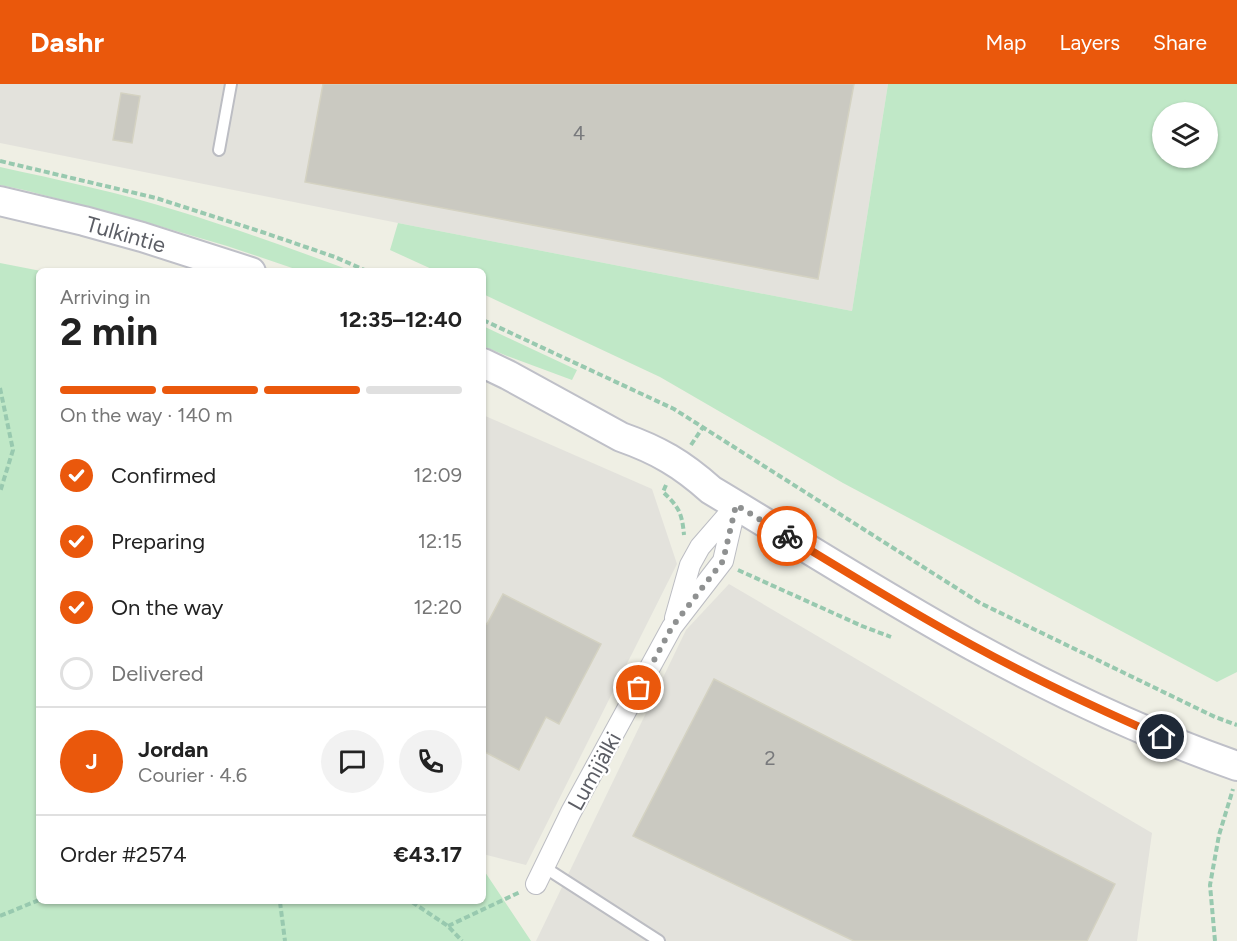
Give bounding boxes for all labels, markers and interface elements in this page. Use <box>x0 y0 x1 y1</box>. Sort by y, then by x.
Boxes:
text: Dashr <box>30 25 104 59</box>
text: Map <box>986 30 1026 55</box>
text: Layers <box>1059 30 1120 55</box>
text: Share <box>1153 30 1207 55</box>
map controls <box>1152 102 1218 168</box>
button: layers <box>1152 102 1218 168</box>
house number: 4 <box>573 121 585 145</box>
street label: Tulkintie <box>83 210 169 259</box>
text: Arriving in <box>60 285 150 309</box>
text: 12:35–12:40 <box>339 306 462 333</box>
text: 2 min <box>60 308 158 355</box>
text: On the way · 140 m <box>60 403 233 427</box>
icon: check <box>60 459 93 492</box>
text: Confirmed <box>111 462 216 489</box>
text: 12:09 <box>413 463 462 487</box>
courier <box>757 506 817 566</box>
icon: bike <box>771 520 804 553</box>
icon: check <box>60 525 93 558</box>
text: Preparing <box>111 528 205 555</box>
text: 12:15 <box>418 529 462 553</box>
icon: check <box>60 591 93 624</box>
text: On the way <box>111 594 223 621</box>
text: 12:20 <box>414 595 462 619</box>
text: Delivered <box>111 660 204 687</box>
pin <box>613 662 664 713</box>
icon: bag <box>622 671 655 704</box>
pin <box>1136 711 1187 762</box>
icon: home <box>1145 720 1178 753</box>
street label: Lumijälki <box>562 727 627 815</box>
button: chat <box>321 730 384 793</box>
button: phone <box>399 730 462 793</box>
text: Jordan <box>138 736 209 763</box>
house number: 2 <box>764 746 776 770</box>
text: J <box>85 748 98 775</box>
text: Courier · 4.6 <box>138 763 247 787</box>
text: Order #2574 <box>60 841 187 868</box>
text: €43.17 <box>394 841 462 868</box>

